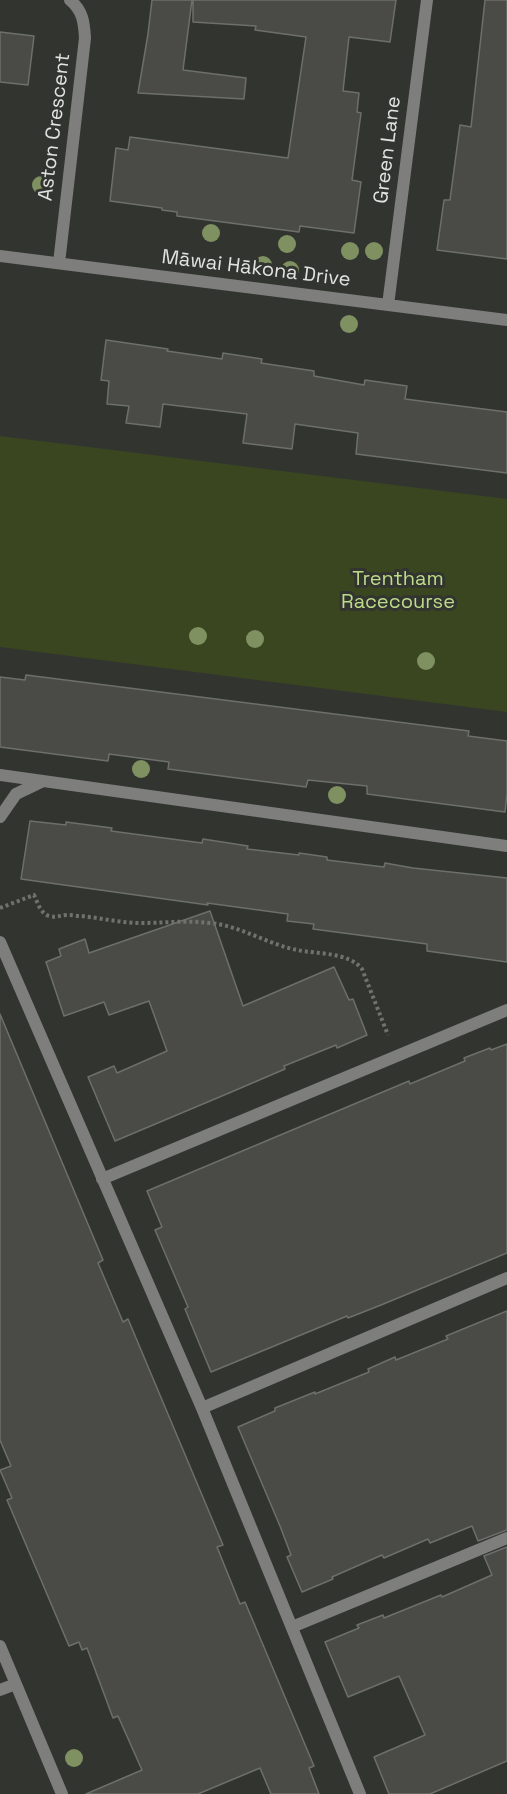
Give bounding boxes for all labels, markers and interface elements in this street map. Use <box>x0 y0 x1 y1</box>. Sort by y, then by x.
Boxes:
street label: Aston Crescent <box>34 52 76 202</box>
street label: Green Lane <box>370 95 406 205</box>
street label: Māwai Hākona Drive <box>160 246 352 292</box>
park label: Trentham Racecourse <box>341 568 455 615</box>

